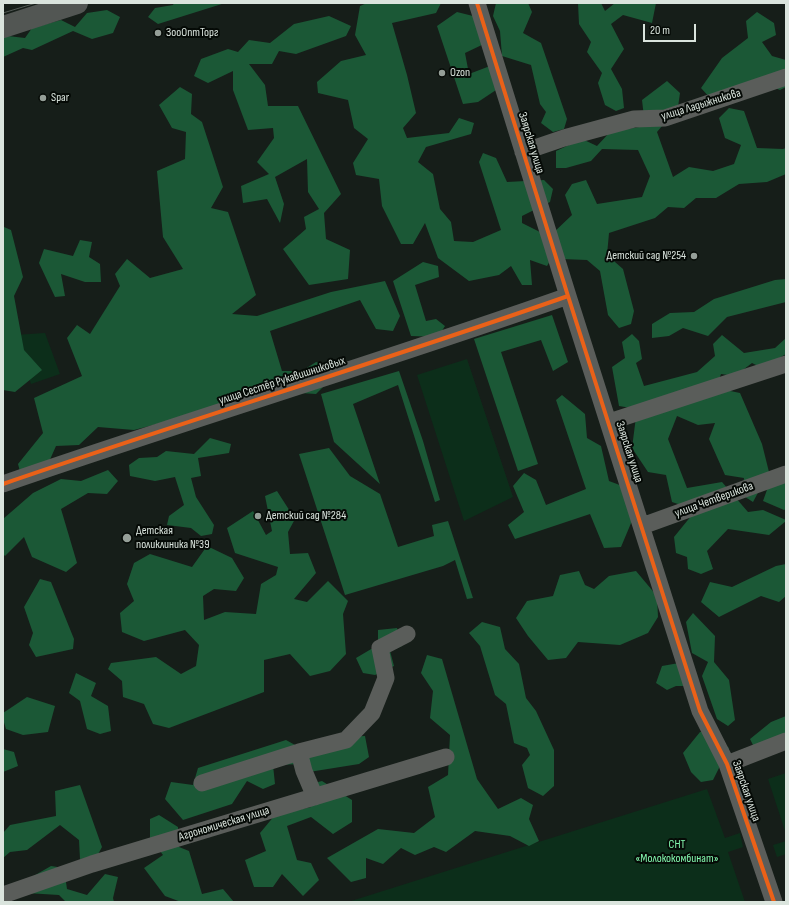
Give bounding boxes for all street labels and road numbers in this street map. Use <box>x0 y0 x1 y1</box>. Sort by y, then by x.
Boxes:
street label: улица Ладыжникова <box>659 86 743 124</box>
street label: Заярская улица <box>515 111 547 175</box>
street label: улица Сестёр Рукавишниковых <box>217 354 347 408</box>
street label: Заярская улица <box>612 420 646 484</box>
street label: улица Четверикова <box>673 479 755 521</box>
street label: Заярская улица <box>729 759 763 823</box>
street label: Агрономическая улица <box>177 803 271 845</box>

